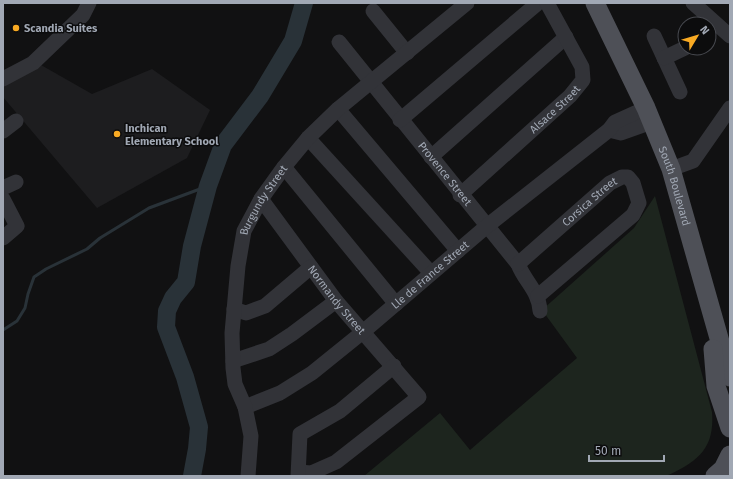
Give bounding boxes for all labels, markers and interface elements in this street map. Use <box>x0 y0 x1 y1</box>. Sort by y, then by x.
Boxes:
north arrow <box>677 16 717 56</box>
place label: Scandia Suites <box>24 22 98 35</box>
marker: Scandia Suites <box>11 23 21 33</box>
text: N <box>697 23 712 37</box>
street label: Alsace Street <box>527 82 583 136</box>
place label: Inchican Elementary School <box>125 122 219 148</box>
marker: Inchican Elementary School <box>112 129 122 139</box>
street label: Provence Street <box>415 139 475 208</box>
street label: South Boulevard <box>656 144 693 227</box>
street label: Burgundy Street <box>237 162 290 236</box>
street label: Corsica Street <box>559 174 619 229</box>
street label: Lle de France Street <box>388 238 472 312</box>
street label: Normandy Street <box>305 262 368 337</box>
scale bar <box>589 437 664 463</box>
text: 50 m <box>595 444 621 458</box>

